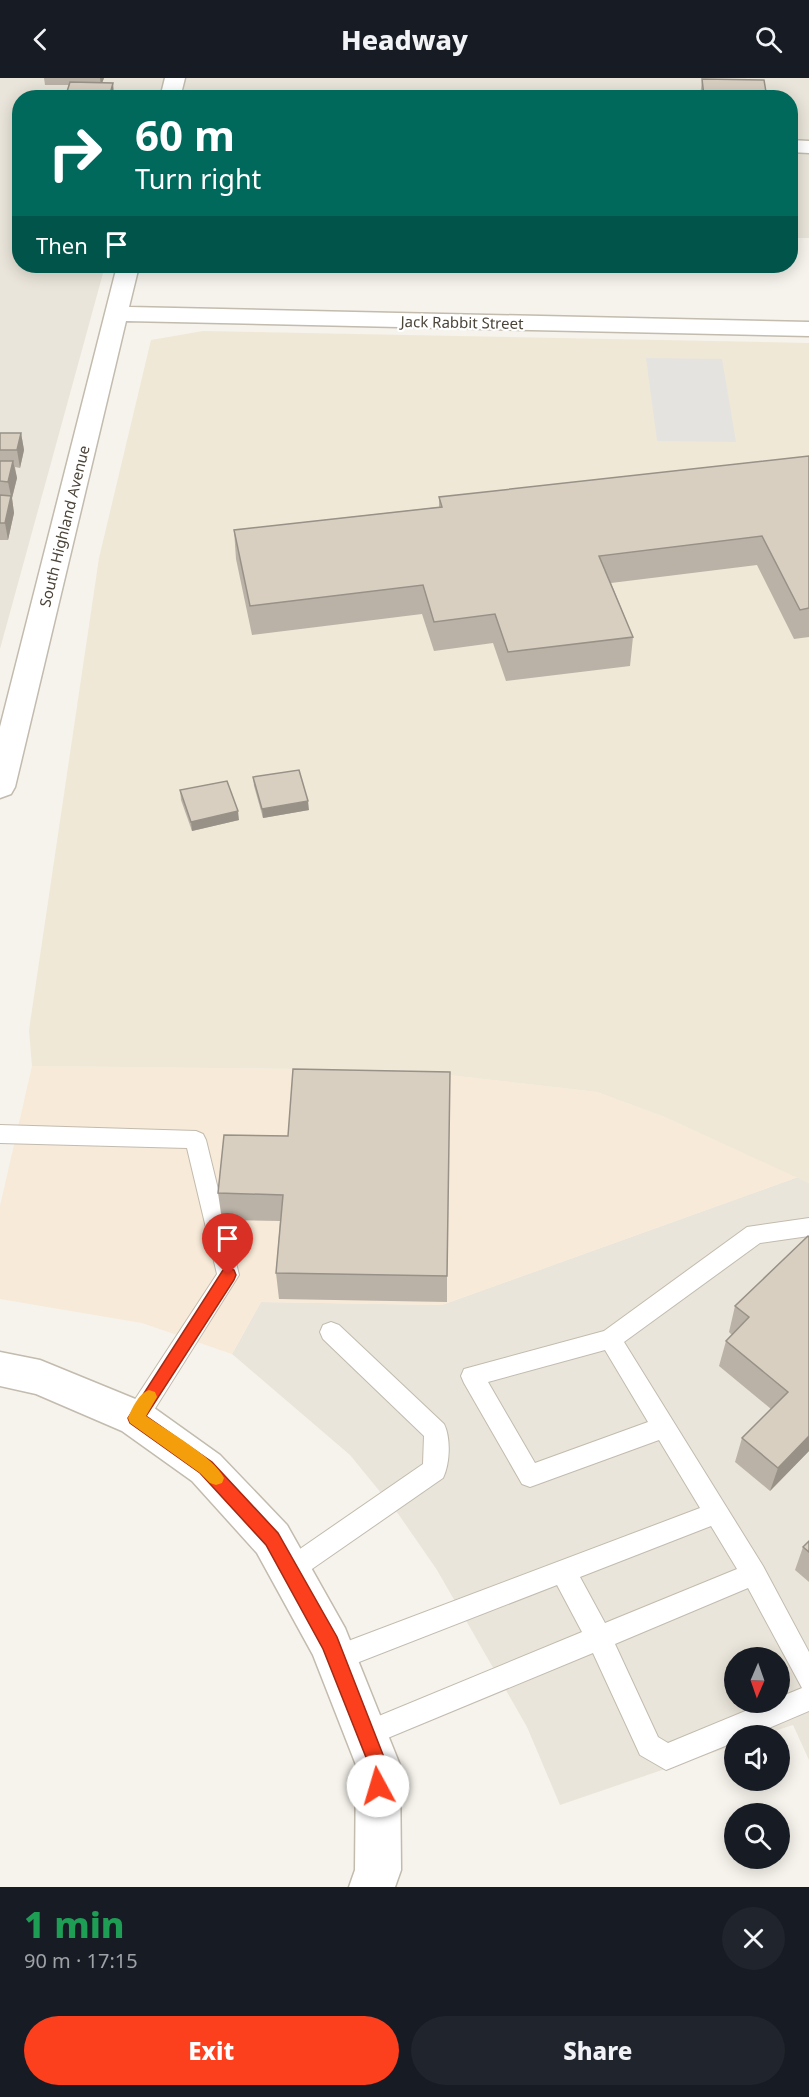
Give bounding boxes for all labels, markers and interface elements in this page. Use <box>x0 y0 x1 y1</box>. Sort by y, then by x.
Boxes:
text: Headway <box>341 21 468 58</box>
icon: back <box>24 23 57 56</box>
icon: search <box>752 23 785 56</box>
text: 60 m <box>135 106 235 163</box>
icon: right <box>36 114 114 192</box>
text: Turn right <box>135 160 261 197</box>
icon: arrive <box>100 228 133 261</box>
text: Then <box>36 230 88 260</box>
street label: Jack Rabbit Street <box>398 311 524 333</box>
street label: South Highland Avenue <box>34 443 94 609</box>
pin <box>202 1213 253 1275</box>
icon: arrive <box>211 1222 244 1255</box>
north arrow <box>724 1647 790 1713</box>
map controls <box>724 1647 790 1869</box>
button: sound <box>724 1725 790 1791</box>
position arrow <box>346 1754 410 1818</box>
button: search <box>724 1803 790 1869</box>
text: 1 min <box>24 1900 125 1949</box>
button: close <box>722 1907 785 1970</box>
text: 90 m · 17:15 <box>24 1947 138 1974</box>
button: Exit <box>24 2016 399 2085</box>
button: Share <box>411 2016 785 2085</box>

